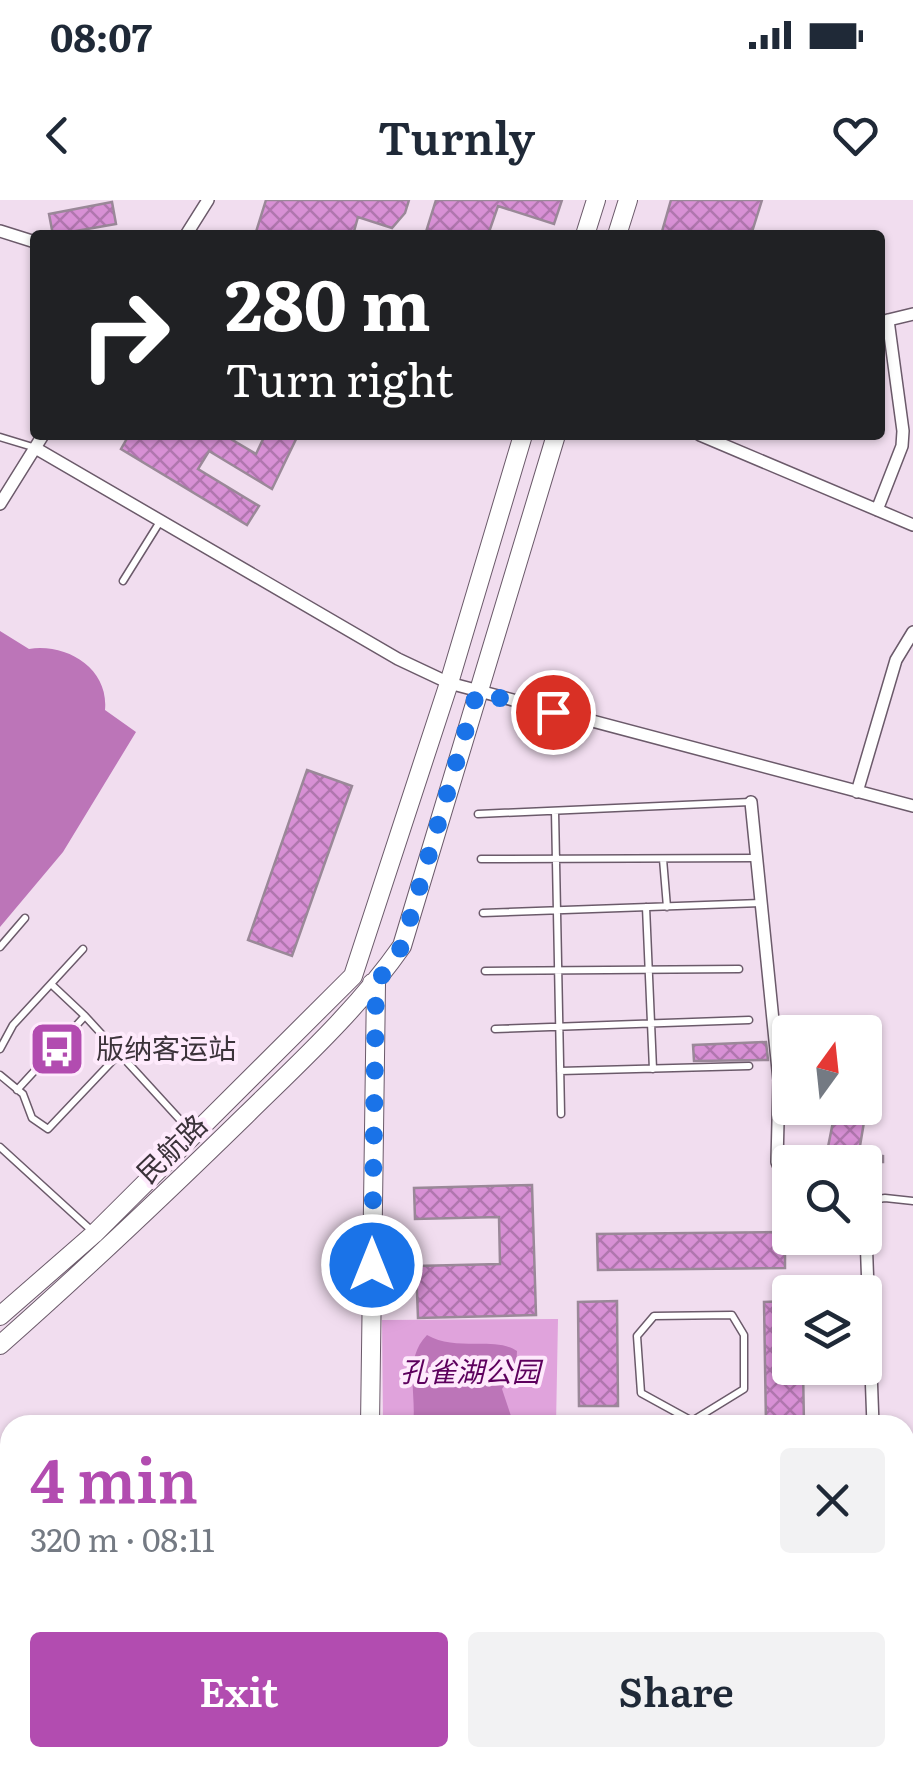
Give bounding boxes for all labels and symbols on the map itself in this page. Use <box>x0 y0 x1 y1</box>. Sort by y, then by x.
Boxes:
pin <box>511 670 596 755</box>
north arrow <box>772 1015 882 1125</box>
bus stop icon: 版纳客运站 <box>27 1019 87 1079</box>
place label: 版纳客运站 <box>96 1026 236 1068</box>
street label: 民航路 <box>126 1103 215 1192</box>
position arrow <box>320 1213 424 1317</box>
park label: 孔雀湖公园 <box>400 1349 544 1391</box>

